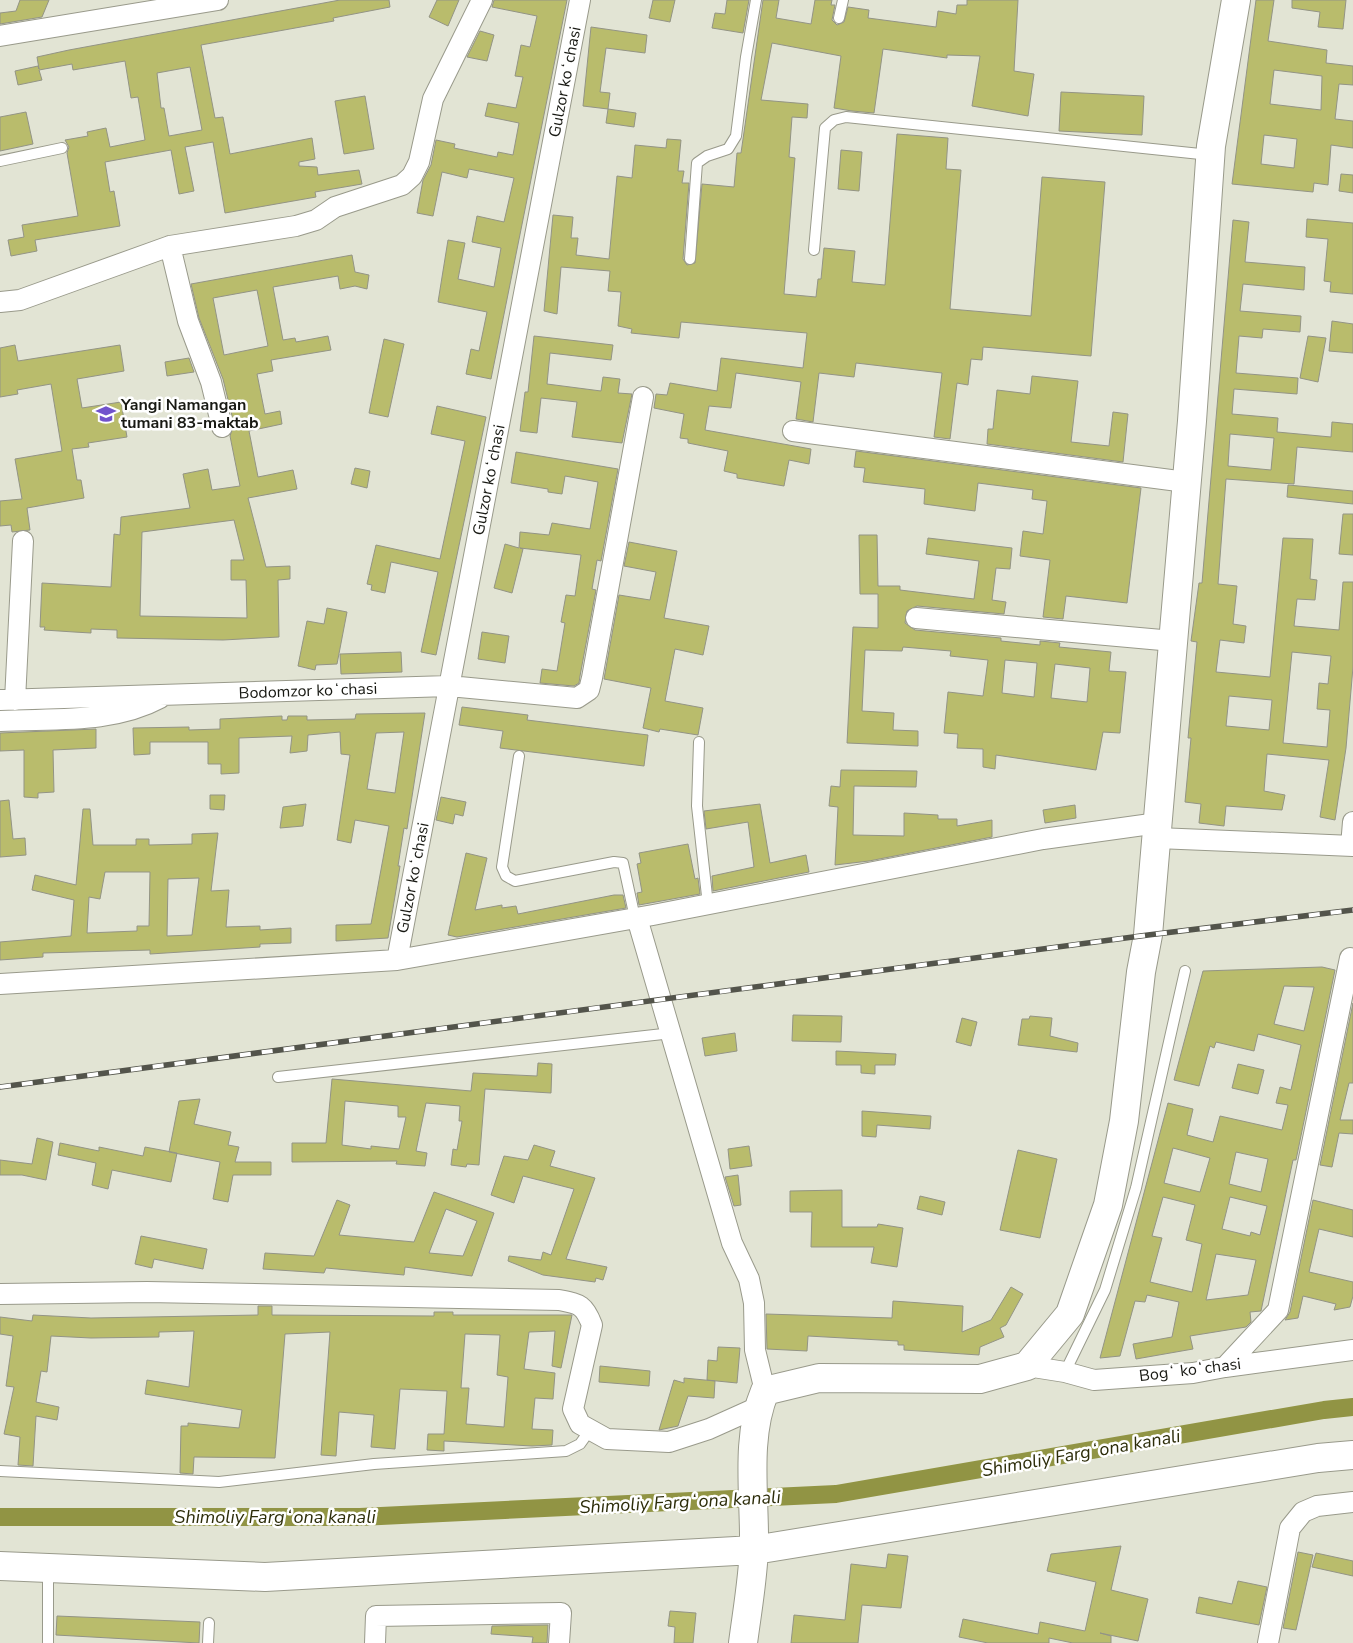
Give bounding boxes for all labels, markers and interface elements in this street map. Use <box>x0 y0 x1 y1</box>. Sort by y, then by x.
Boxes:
street label: Gulzor koʻchasi <box>543 25 587 139</box>
place label: Yangi Namangan tumani 83-maktab <box>120 394 259 434</box>
school or university icon: Yangi Namangan tumani 83-maktab <box>95 403 117 425</box>
street label: Gulzor koʻchasi <box>467 423 511 537</box>
street label: Bodomzor koʻchasi <box>238 678 378 704</box>
street label: Gulzor koʻchasi <box>391 821 435 935</box>
street label: Bogʻ koʻchasi <box>1138 1353 1242 1387</box>
water label: Shimoliy Fargʻona kanali <box>980 1424 1183 1482</box>
water label: Shimoliy Fargʻona kanali <box>579 1485 782 1519</box>
water label: Shimoliy Fargʻona kanali <box>174 1505 376 1529</box>

